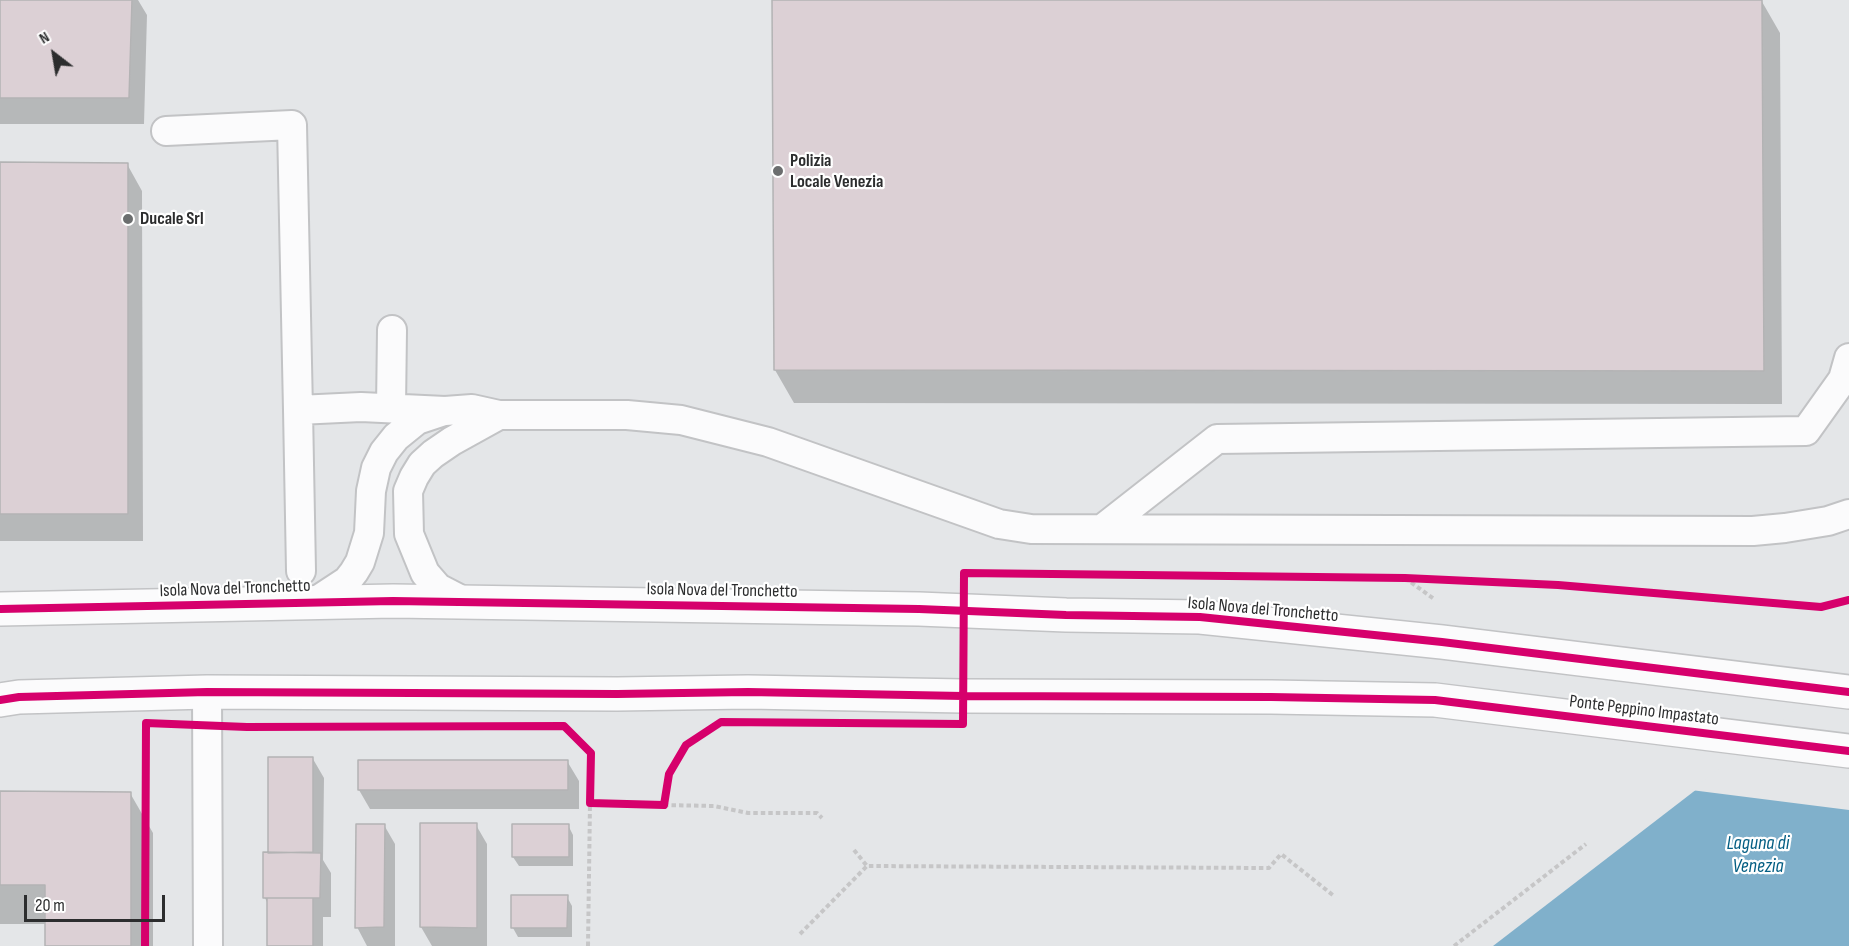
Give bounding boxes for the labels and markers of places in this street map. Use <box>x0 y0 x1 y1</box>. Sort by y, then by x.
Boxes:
place label: Polizia Locale Venezia <box>790 150 883 192</box>
marker: Polizia Locale Venezia <box>771 164 785 178</box>
place label: Ducale Srl <box>140 208 204 230</box>
marker: Ducale Srl <box>121 212 135 226</box>

